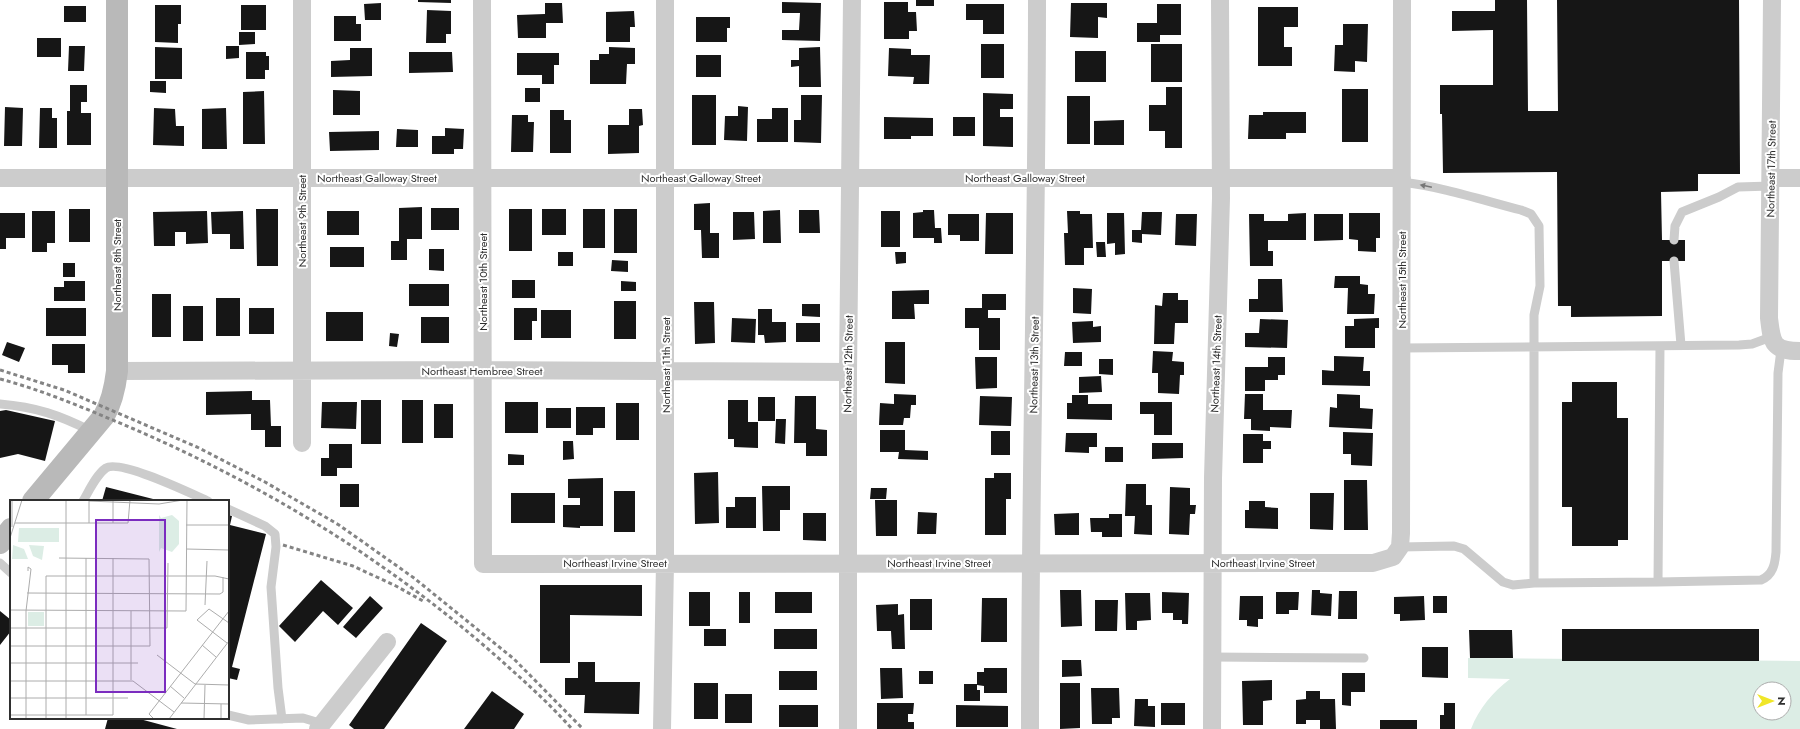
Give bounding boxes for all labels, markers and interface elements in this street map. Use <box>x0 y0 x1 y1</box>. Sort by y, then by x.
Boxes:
street label: Northeast 17th Street <box>1762 120 1780 217</box>
street label: Northeast Galloway Street <box>317 170 437 186</box>
street label: Northeast Galloway Street <box>641 170 761 186</box>
street label: Northeast Galloway Street <box>965 170 1085 186</box>
street label: Northeast 9th Street <box>294 174 310 267</box>
one-way arrow <box>1419 182 1432 188</box>
street label: Northeast 8th Street <box>109 219 125 311</box>
street label: Northeast 15th Street <box>1394 231 1410 329</box>
street label: Northeast 10th Street <box>475 233 491 331</box>
street label: Northeast 12th Street <box>839 315 857 413</box>
street label: Northeast 14th Street <box>1206 315 1226 413</box>
street label: Northeast 13th Street <box>1025 316 1043 414</box>
street label: Northeast 11th Street <box>658 317 674 413</box>
street label: Northeast Hembree Street <box>422 363 543 379</box>
inset map <box>10 500 229 719</box>
street label: Northeast Irvine Street <box>563 555 667 571</box>
street label: Northeast Irvine Street <box>887 555 991 571</box>
street label: Northeast Irvine Street <box>1211 555 1315 571</box>
north arrow <box>1752 681 1792 721</box>
text: N <box>1774 697 1790 705</box>

